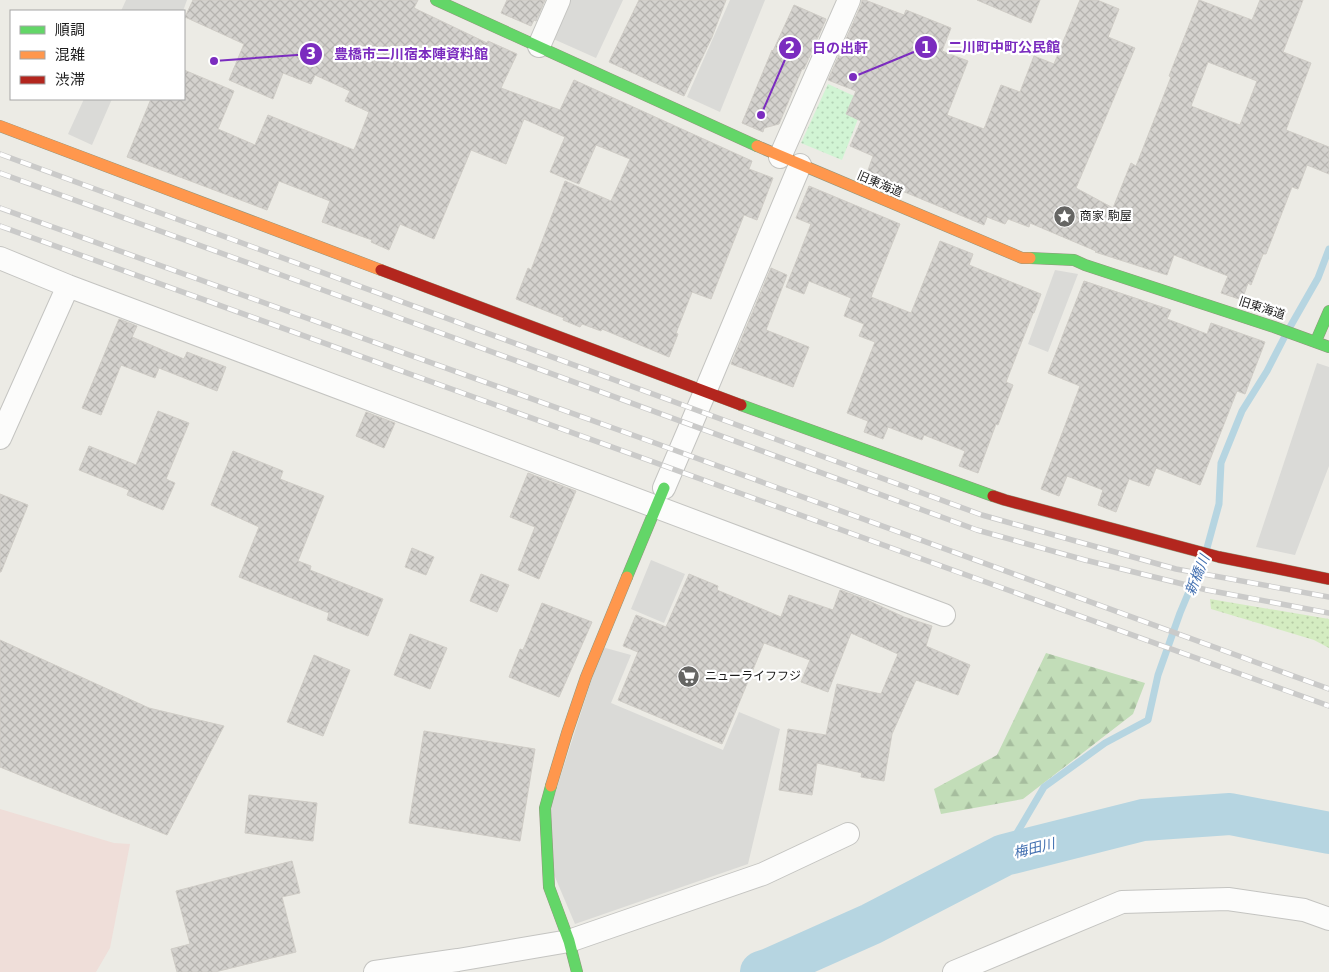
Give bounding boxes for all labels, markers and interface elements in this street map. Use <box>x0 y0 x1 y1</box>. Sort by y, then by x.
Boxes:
legend <box>10 10 185 100</box>
text: 順調 <box>55 21 85 39</box>
callout: 日の出軒 <box>777 33 878 62</box>
callout: 二川町中町公民館 <box>913 33 1070 62</box>
callout: 豊橋市二川宿本陣資料館 <box>299 39 498 68</box>
text: 2 <box>785 39 795 57</box>
text: 1 <box>921 39 931 57</box>
text: 二川町中町公民館 <box>948 39 1060 55</box>
text: 日の出軒 <box>812 40 868 56</box>
text: 3 <box>306 45 316 63</box>
text: 混雑 <box>55 46 85 64</box>
text: 豊橋市二川宿本陣資料館 <box>334 46 488 62</box>
text: 渋滞 <box>55 71 85 89</box>
street label: 旧東海道 <box>855 168 905 200</box>
place icon: 商家 駒屋 <box>1052 204 1076 228</box>
place label: 商家 駒屋 <box>1080 209 1132 223</box>
street label: 旧東海道 <box>1237 294 1287 322</box>
water label: 新橋川 <box>1182 551 1213 597</box>
supermarket icon: ニューライフフジ <box>677 664 701 688</box>
place label: ニューライフフジ <box>705 669 801 683</box>
water label: 梅田川 <box>1012 835 1058 861</box>

